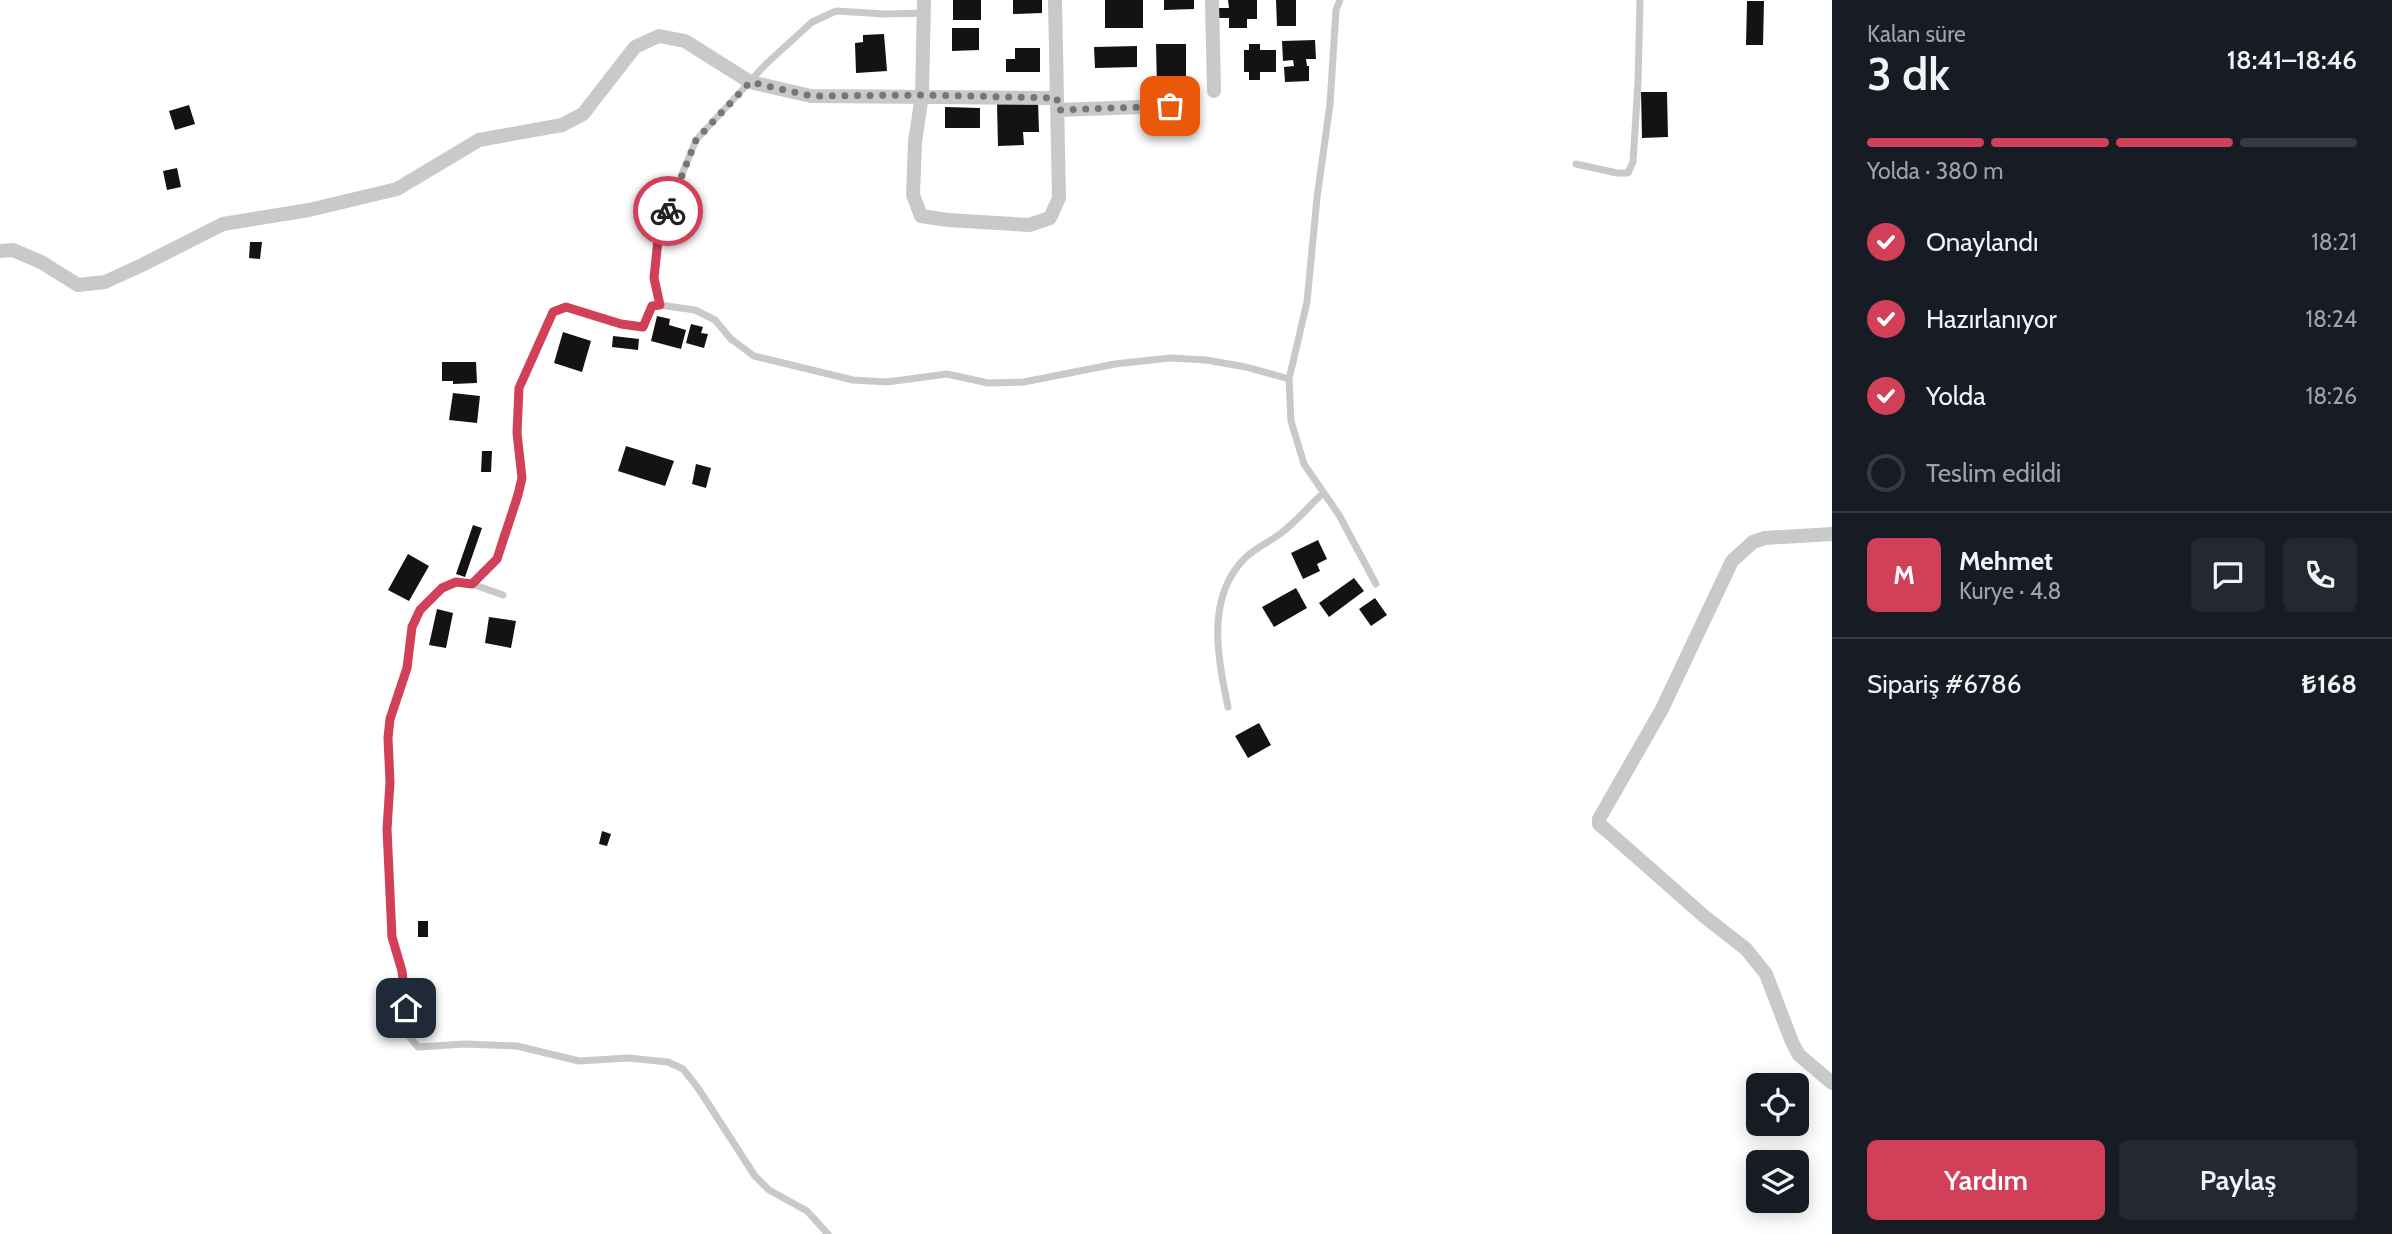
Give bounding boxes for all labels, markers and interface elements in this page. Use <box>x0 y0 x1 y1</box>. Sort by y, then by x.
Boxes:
text: Kalan süre <box>1867 20 1966 48</box>
text: 18:41–18:46 <box>2227 44 2357 76</box>
text: 3 dk <box>1867 46 1950 102</box>
pin <box>1140 76 1200 136</box>
icon: bag <box>1151 87 1189 125</box>
text: Yolda · 380 m <box>1867 157 2003 185</box>
courier <box>633 176 703 246</box>
icon: bike <box>649 192 687 230</box>
icon: check <box>1867 223 1905 261</box>
text: Onaylandı <box>1926 226 2039 258</box>
text: 18:21 <box>2311 228 2357 256</box>
icon: check <box>1867 300 1905 338</box>
text: Hazırlanıyor <box>1926 303 2057 335</box>
text: 18:24 <box>2305 305 2357 333</box>
icon: check <box>1867 377 1905 415</box>
text: Yolda <box>1926 380 1986 412</box>
text: 18:26 <box>2306 382 2357 410</box>
text: Teslim edildi <box>1926 457 2061 489</box>
button: chat <box>2191 538 2265 612</box>
button: phone <box>2283 538 2357 612</box>
text: Mehmet <box>1959 545 2053 577</box>
text: M <box>1893 559 1915 591</box>
text: Kurye · 4.8 <box>1959 577 2061 605</box>
text: Sipariş #6786 <box>1867 668 2021 700</box>
text: ₺168 <box>2302 668 2357 700</box>
pin <box>376 978 436 1038</box>
icon: home <box>387 989 425 1027</box>
map controls <box>1746 1073 1809 1213</box>
button: locate <box>1746 1073 1809 1136</box>
button: Yardım <box>1867 1140 2105 1220</box>
button: Paylaş <box>2119 1140 2357 1220</box>
button: layers <box>1746 1150 1809 1213</box>

